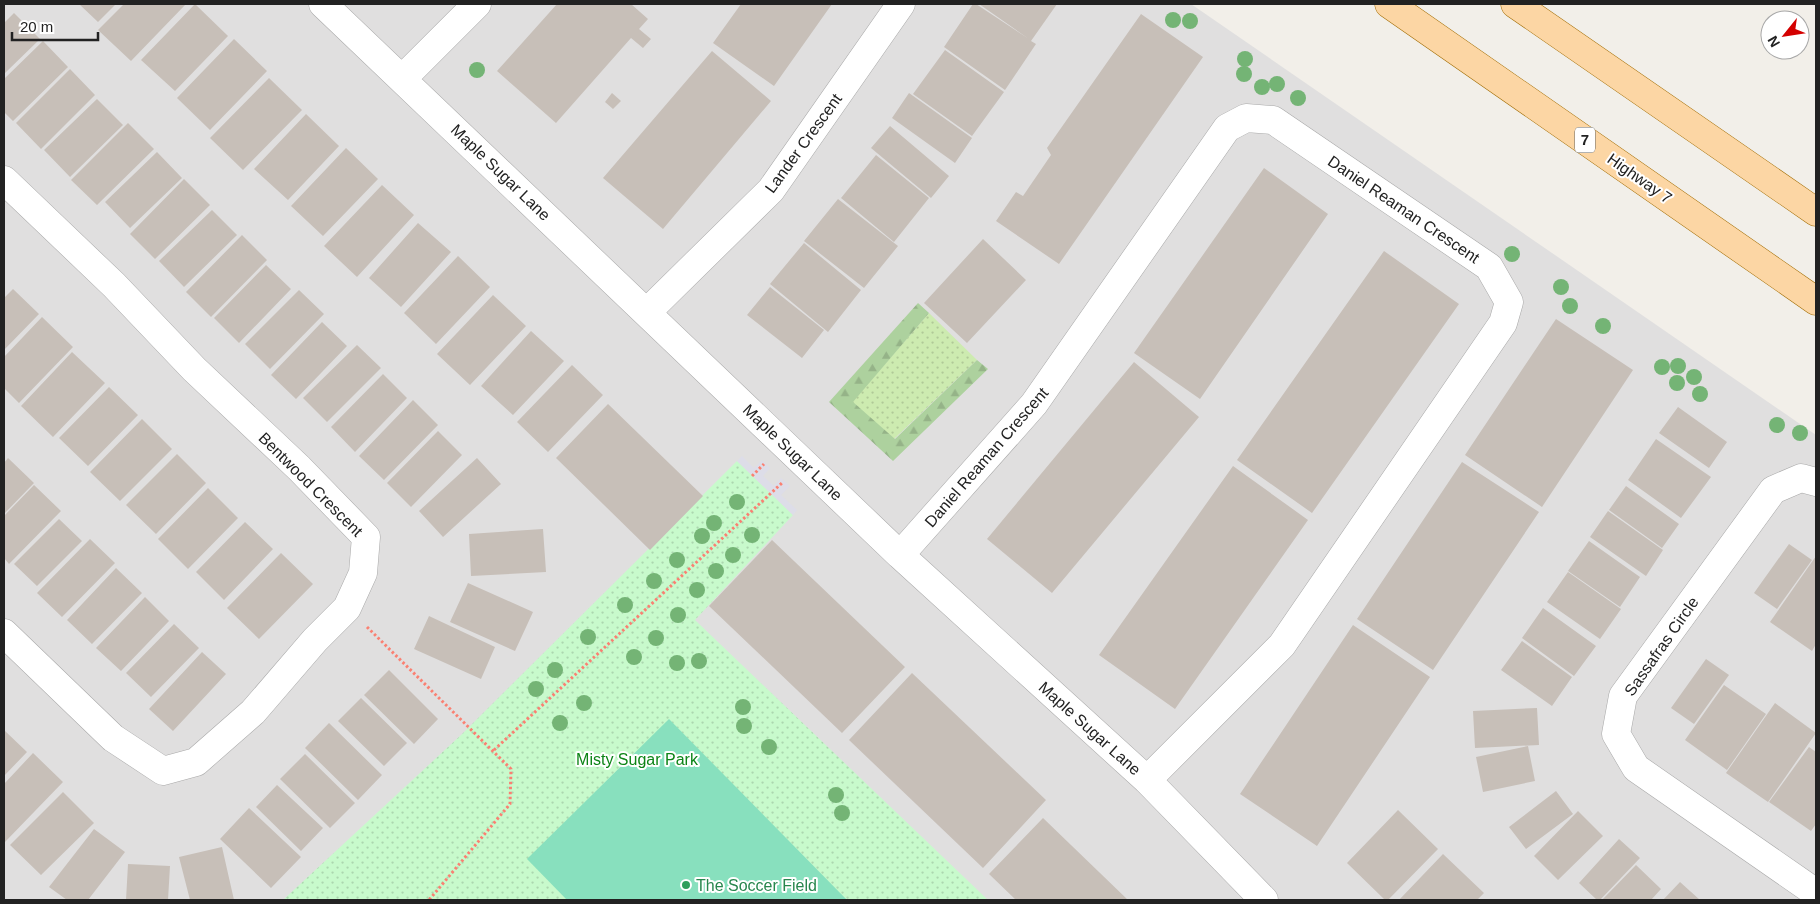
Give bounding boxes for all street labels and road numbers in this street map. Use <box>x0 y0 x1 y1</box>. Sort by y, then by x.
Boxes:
street label: Lander Crescent <box>762 90 845 196</box>
street label: Maple Sugar Lane <box>448 121 554 224</box>
road number: 7 <box>1575 128 1595 152</box>
street label: Highway 7 <box>1604 150 1675 207</box>
street label: Daniel Reaman Crescent <box>1325 152 1483 267</box>
street label: Daniel Reaman Crescent <box>921 384 1052 530</box>
street label: Maple Sugar Lane <box>740 401 846 504</box>
street label: Bentwood Crescent <box>255 429 366 540</box>
street label: Sassafras Circle <box>1621 594 1702 699</box>
street label: Maple Sugar Lane <box>1035 678 1144 779</box>

